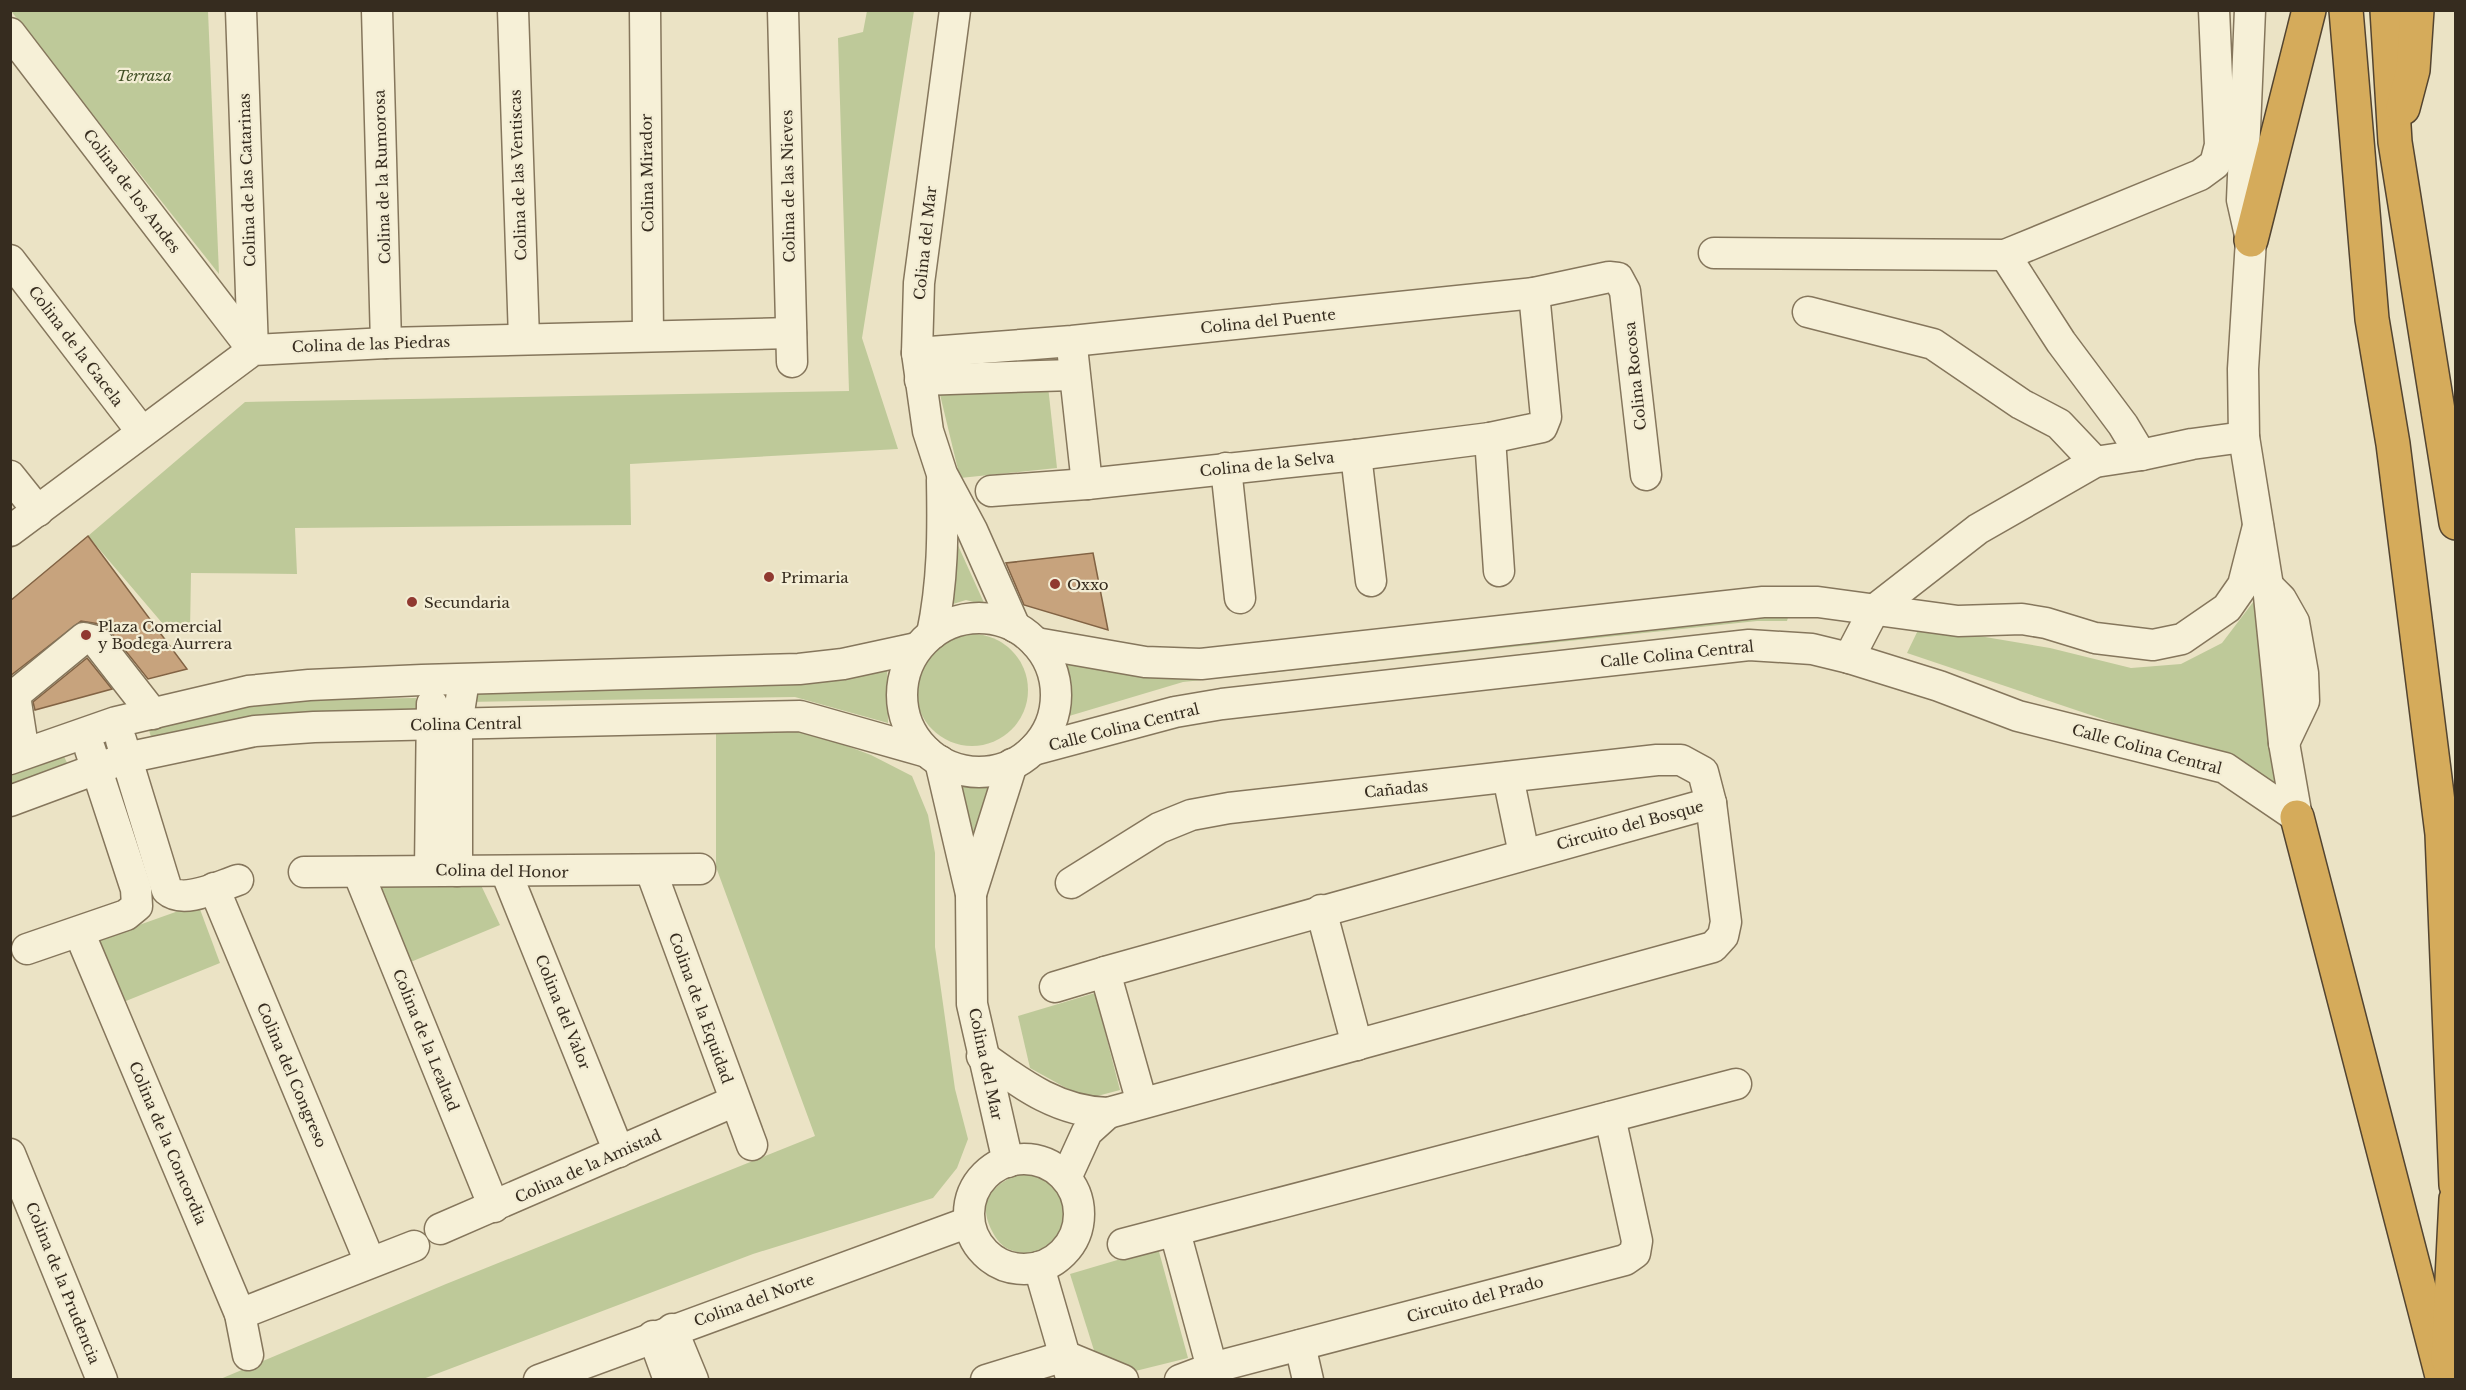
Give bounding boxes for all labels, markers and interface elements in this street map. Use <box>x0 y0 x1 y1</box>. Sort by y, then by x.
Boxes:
park label: Terraza <box>116 66 172 85</box>
street label: Colina de la Rumorosa <box>369 89 395 265</box>
street label: Colina de las Ventiscas <box>506 89 530 261</box>
street label: Colina de las Catarinas <box>234 93 260 267</box>
street label: Colina de las Nieves <box>777 109 799 263</box>
street label: Colina Mirador <box>636 113 658 232</box>
street label: Colina de los Andes <box>79 125 185 257</box>
street label: Colina del Mar <box>910 184 941 301</box>
street label: Colina de la Gacela <box>24 282 128 411</box>
street label: Colina del Puente <box>1199 304 1337 338</box>
street label: Colina Rocosa <box>1620 320 1650 431</box>
street label: Colina de las Piedras <box>292 332 451 356</box>
street label: Colina de la Selva <box>1199 447 1336 481</box>
place label: Primaria <box>781 568 849 587</box>
marker: Primaria <box>762 570 776 584</box>
place label: Oxxo <box>1067 575 1109 594</box>
marker: Oxxo <box>1048 577 1062 591</box>
place label: Secundaria <box>424 593 510 612</box>
marker: Secundaria <box>405 595 419 609</box>
place label: Plaza Comercial y Bodega Aurrera <box>98 617 233 653</box>
marker: Plaza Comercial y Bodega Aurrera <box>79 628 93 642</box>
street label: Calle Colina Central <box>1599 636 1755 672</box>
street label: Calle Colina Central <box>1047 699 1201 755</box>
street label: Colina Central <box>410 714 522 734</box>
street label: Calle Colina Central <box>2070 720 2224 778</box>
street label: Cañadas <box>1363 776 1429 802</box>
street label: Circuito del Bosque <box>1554 796 1706 854</box>
street label: Colina del Honor <box>435 860 570 882</box>
street label: Colina de la Equidad <box>665 930 737 1086</box>
street label: Colina del Valor <box>531 952 595 1073</box>
street label: Colina de la Lealtad <box>389 966 463 1114</box>
street label: Colina del Congreso <box>253 1000 331 1151</box>
street label: Colina del Mar <box>965 1006 1007 1123</box>
street label: Colina de la Concordia <box>125 1058 211 1228</box>
street label: Colina de la Amistad <box>512 1125 664 1207</box>
street label: Colina de la Prudencia <box>22 1199 104 1367</box>
street label: Colina del Norte <box>691 1269 817 1331</box>
street label: Circuito del Prado <box>1405 1272 1546 1326</box>

